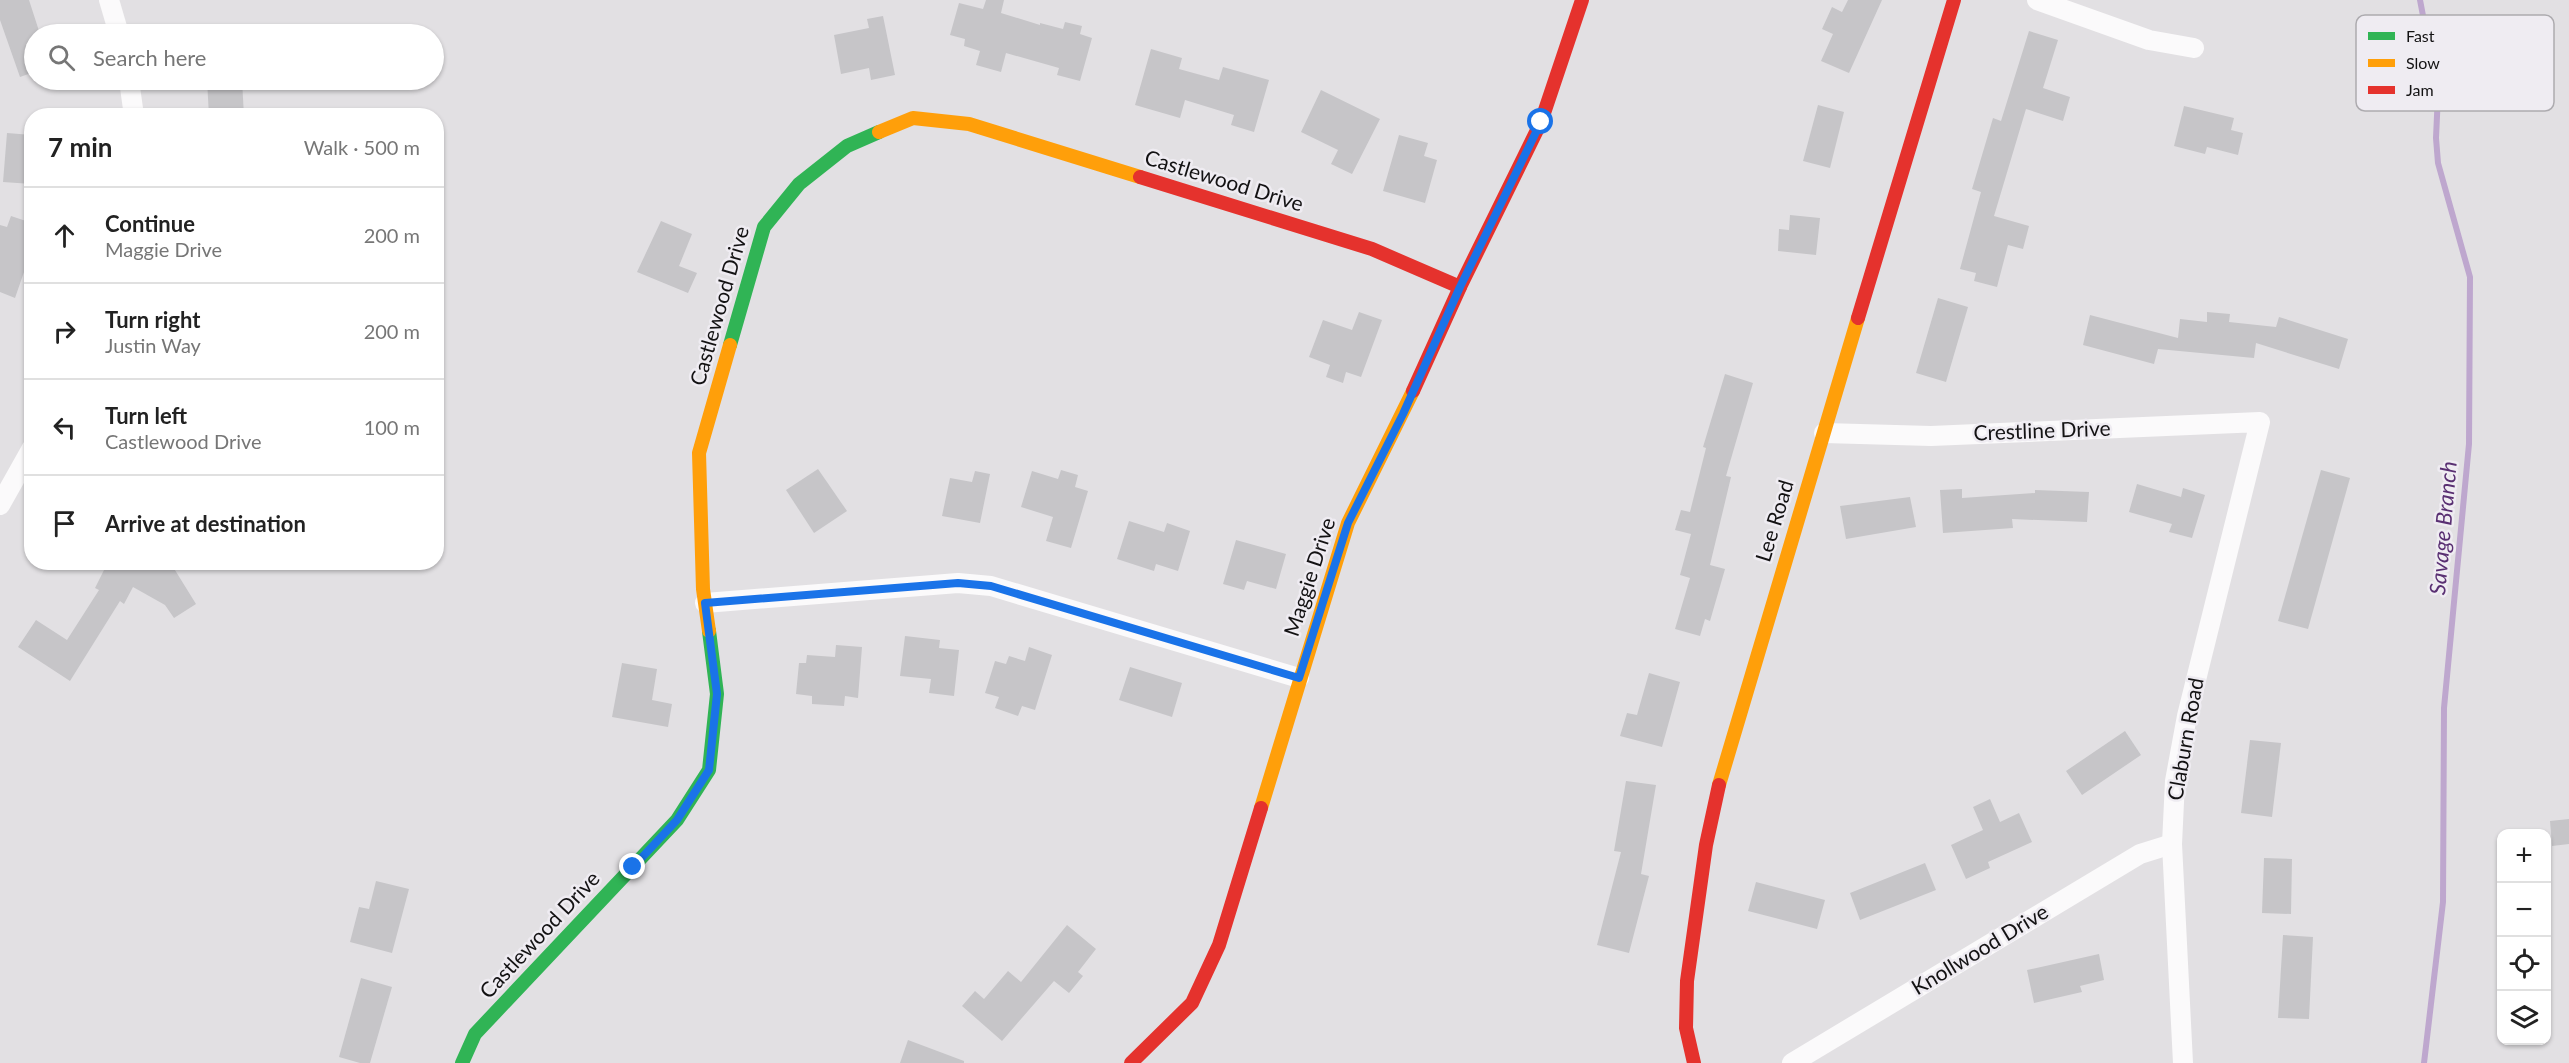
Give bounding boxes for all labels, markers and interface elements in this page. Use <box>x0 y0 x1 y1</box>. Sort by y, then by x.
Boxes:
legend <box>2356 15 2554 111</box>
search box <box>24 24 444 90</box>
text: Fast <box>2406 26 2435 45</box>
icon: search <box>45 41 78 74</box>
text: Search here <box>93 44 206 71</box>
text: Slow <box>2406 53 2440 72</box>
text: Jam <box>2406 80 2434 99</box>
route start <box>1527 108 1553 134</box>
text: 7 min <box>48 131 112 163</box>
text: Walk · 500 m <box>304 135 420 159</box>
street label: Castlewood Drive <box>1142 144 1307 216</box>
text: Continue <box>105 210 195 237</box>
icon: ahead <box>48 219 81 252</box>
text: 200 m <box>364 223 420 247</box>
street label: Castlewood Drive <box>684 223 753 388</box>
text: Maggie Drive <box>105 237 222 261</box>
text: Turn right <box>105 306 200 333</box>
icon: right <box>48 315 81 348</box>
text: 200 m <box>364 319 420 343</box>
text: Justin Way <box>105 333 201 357</box>
text: Turn left <box>105 402 187 429</box>
icon: left <box>48 411 81 444</box>
text: 100 m <box>364 415 420 439</box>
street label: Crestline Drive <box>1973 415 2111 444</box>
text: Castlewood Drive <box>105 429 262 453</box>
water label: Savage Branch <box>2423 460 2462 596</box>
street label: Lee Road <box>1749 477 1798 564</box>
icon: arrive <box>48 507 81 540</box>
text: Arrive at destination <box>105 510 306 537</box>
street label: Maggie Drive <box>1278 514 1339 639</box>
street label: Claburn Road <box>2161 675 2208 802</box>
map controls <box>2497 829 2551 1045</box>
button: + <box>2497 829 2551 883</box>
route end <box>619 853 645 879</box>
street label: Castlewood Drive <box>474 865 604 1003</box>
button: − <box>2497 883 2551 937</box>
street label: Knollwood Drive <box>1906 898 2052 999</box>
button: locate <box>2497 937 2551 991</box>
button: layers <box>2497 991 2551 1045</box>

